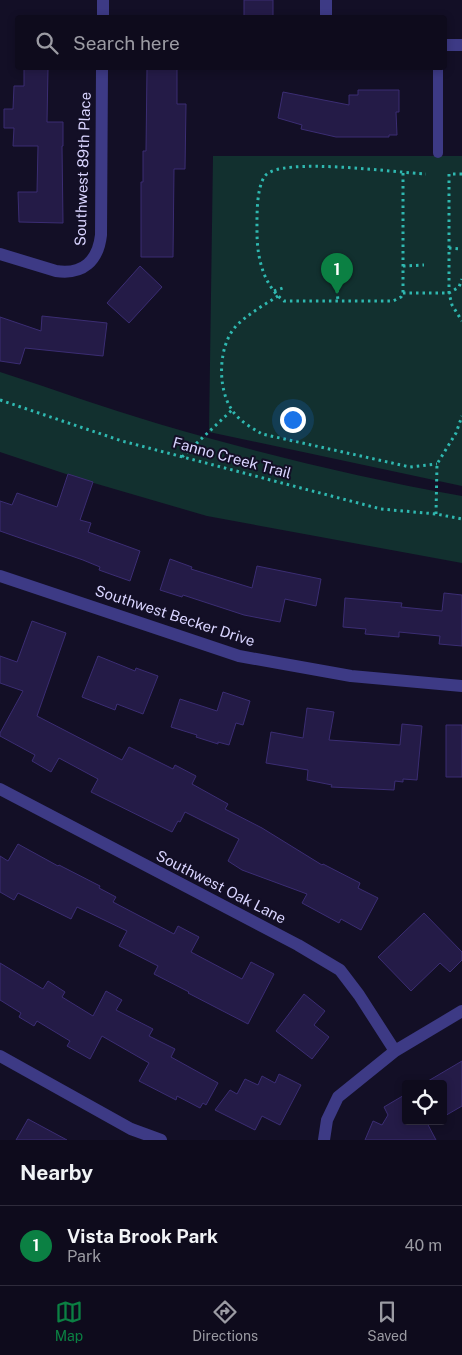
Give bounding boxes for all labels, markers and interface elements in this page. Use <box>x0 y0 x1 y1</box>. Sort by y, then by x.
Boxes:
search box <box>15 15 447 70</box>
icon: search <box>33 29 61 57</box>
text: Search here <box>73 32 180 54</box>
street label: Southwest 89th Place <box>71 92 94 246</box>
pin: 1 <box>321 253 353 294</box>
your location <box>280 407 306 433</box>
street label: Fanno Creek Trail <box>171 433 293 482</box>
street label: Southwest Becker Drive <box>93 582 257 649</box>
street label: Southwest Oak Lane <box>153 846 289 927</box>
map controls <box>402 1080 447 1125</box>
button: locate <box>402 1080 447 1125</box>
text: Nearby <box>20 1160 93 1185</box>
text: Vista Brook Park <box>67 1225 218 1247</box>
text: 1 <box>33 1236 39 1255</box>
text: 40 m <box>404 1236 442 1255</box>
text: Park <box>67 1247 101 1266</box>
tab: Map <box>55 1298 83 1344</box>
tab: Directions <box>192 1298 258 1344</box>
tab: Saved <box>367 1298 407 1344</box>

